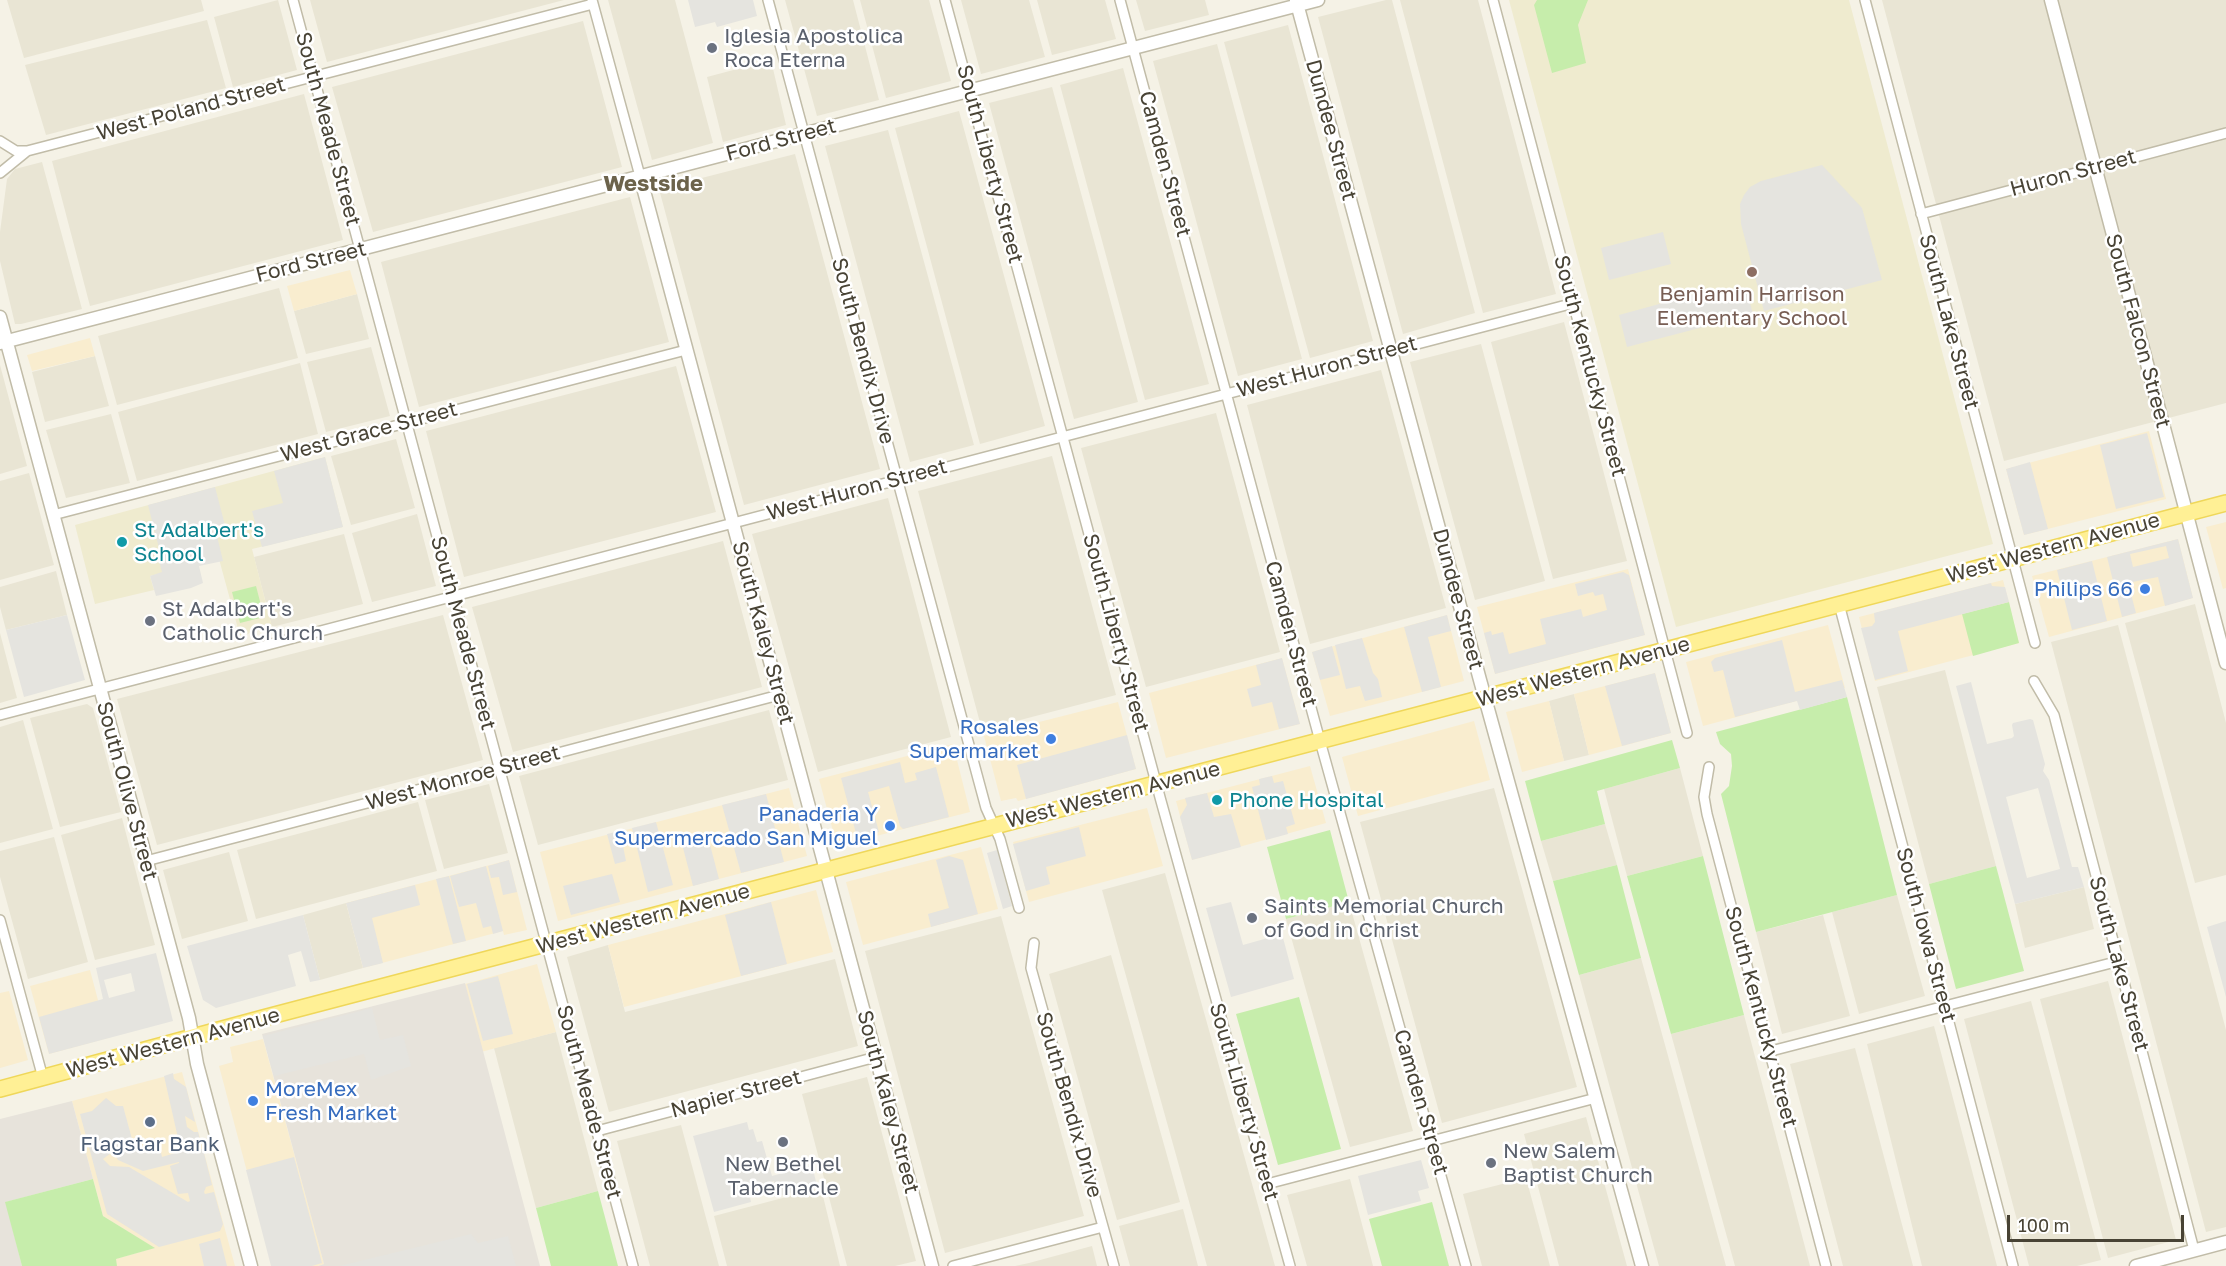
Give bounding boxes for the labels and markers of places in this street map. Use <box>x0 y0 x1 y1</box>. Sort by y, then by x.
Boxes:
place label: Iglesia Apostolica Roca Eterna <box>724 23 903 73</box>
marker: Iglesia Apostolica Roca Eterna <box>705 41 719 55</box>
marker: Benjamin Harrison Elementary School <box>1745 265 1759 279</box>
place label: Benjamin Harrison Elementary School <box>1657 281 1847 331</box>
place label: St Adalbert's School <box>134 517 264 567</box>
marker: St Adalbert's School <box>115 535 129 549</box>
place label: Philips 66 <box>2034 576 2133 602</box>
marker: Philips 66 <box>2138 582 2152 596</box>
place label: St Adalbert's Catholic Church <box>162 596 323 646</box>
marker: St Adalbert's Catholic Church <box>143 614 157 628</box>
place label: Rosales Supermarket <box>909 714 1039 764</box>
marker: Rosales Supermarket <box>1044 732 1058 746</box>
place label: Phone Hospital <box>1229 787 1384 813</box>
marker: Phone Hospital <box>1210 793 1224 807</box>
place label: Panaderia Y Supermercado San Miguel <box>614 801 878 851</box>
marker: Panaderia Y Supermercado San Miguel <box>883 819 897 833</box>
place label: Saints Memorial Church of God in Christ <box>1264 893 1504 943</box>
marker: Saints Memorial Church of God in Christ <box>1245 911 1259 925</box>
place label: MoreMex Fresh Market <box>265 1076 397 1126</box>
marker: MoreMex Fresh Market <box>246 1094 260 1108</box>
marker: Flagstar Bank <box>143 1115 157 1129</box>
place label: Flagstar Bank <box>80 1131 220 1157</box>
marker: New Bethel Tabernacle <box>776 1135 790 1149</box>
place label: New Salem Baptist Church <box>1503 1138 1653 1188</box>
place label: New Bethel Tabernacle <box>725 1151 841 1201</box>
marker: New Salem Baptist Church <box>1484 1156 1498 1170</box>

